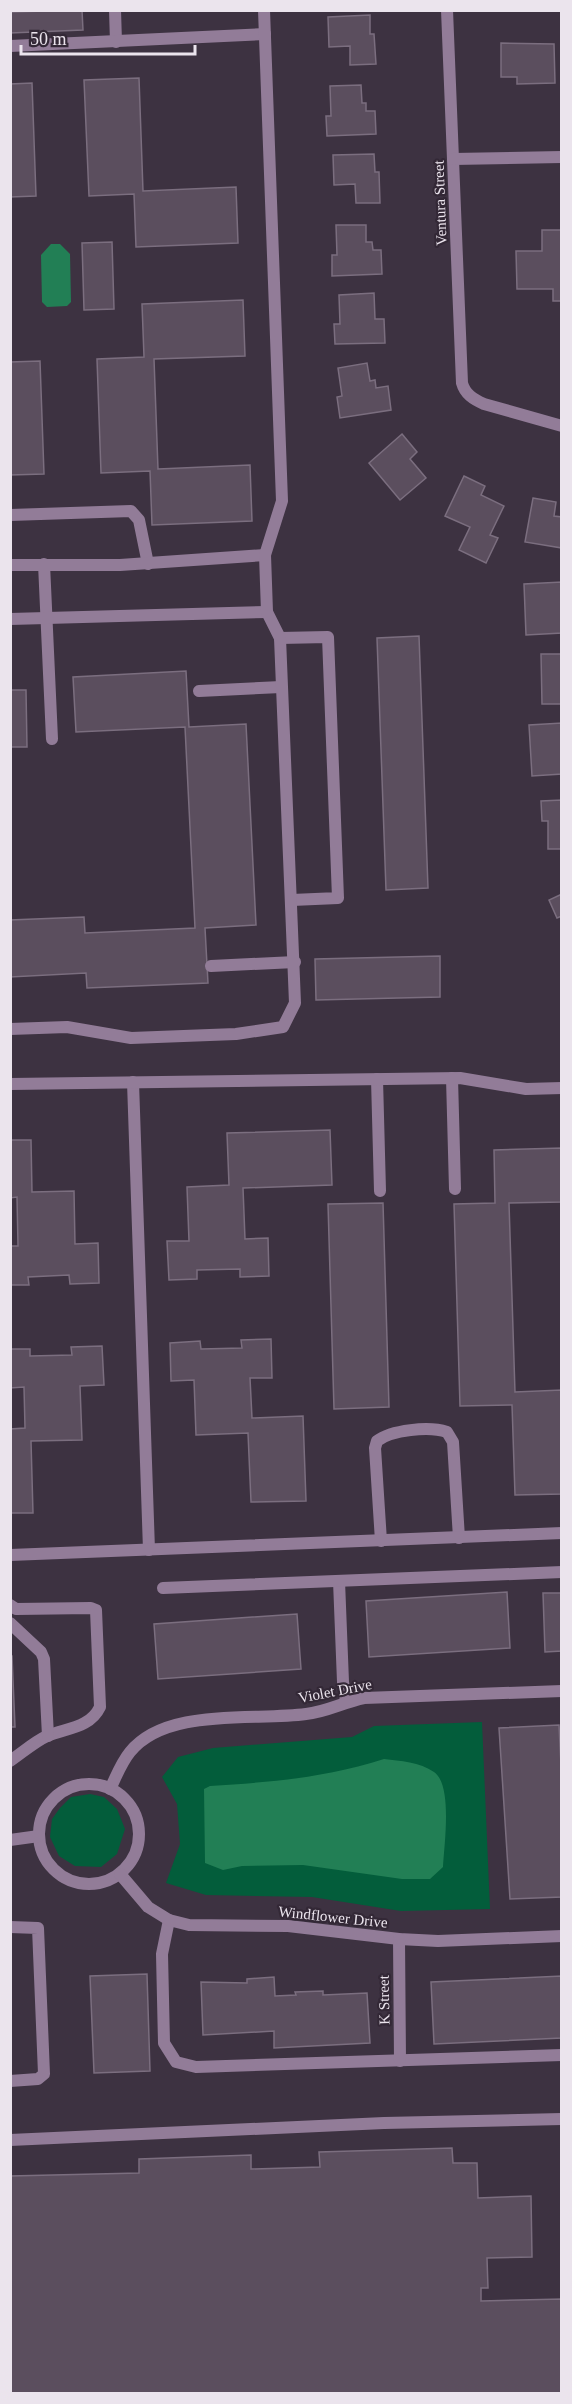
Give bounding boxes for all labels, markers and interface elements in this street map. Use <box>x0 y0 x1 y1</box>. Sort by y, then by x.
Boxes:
scale bar <box>21 18 195 56</box>
text: 50 m <box>30 29 67 49</box>
street label: Ventura Street <box>430 159 449 246</box>
street label: Violet Drive <box>297 1676 373 1706</box>
street label: Windflower Drive <box>278 1903 389 1931</box>
street label: K Street <box>376 1974 392 2025</box>

